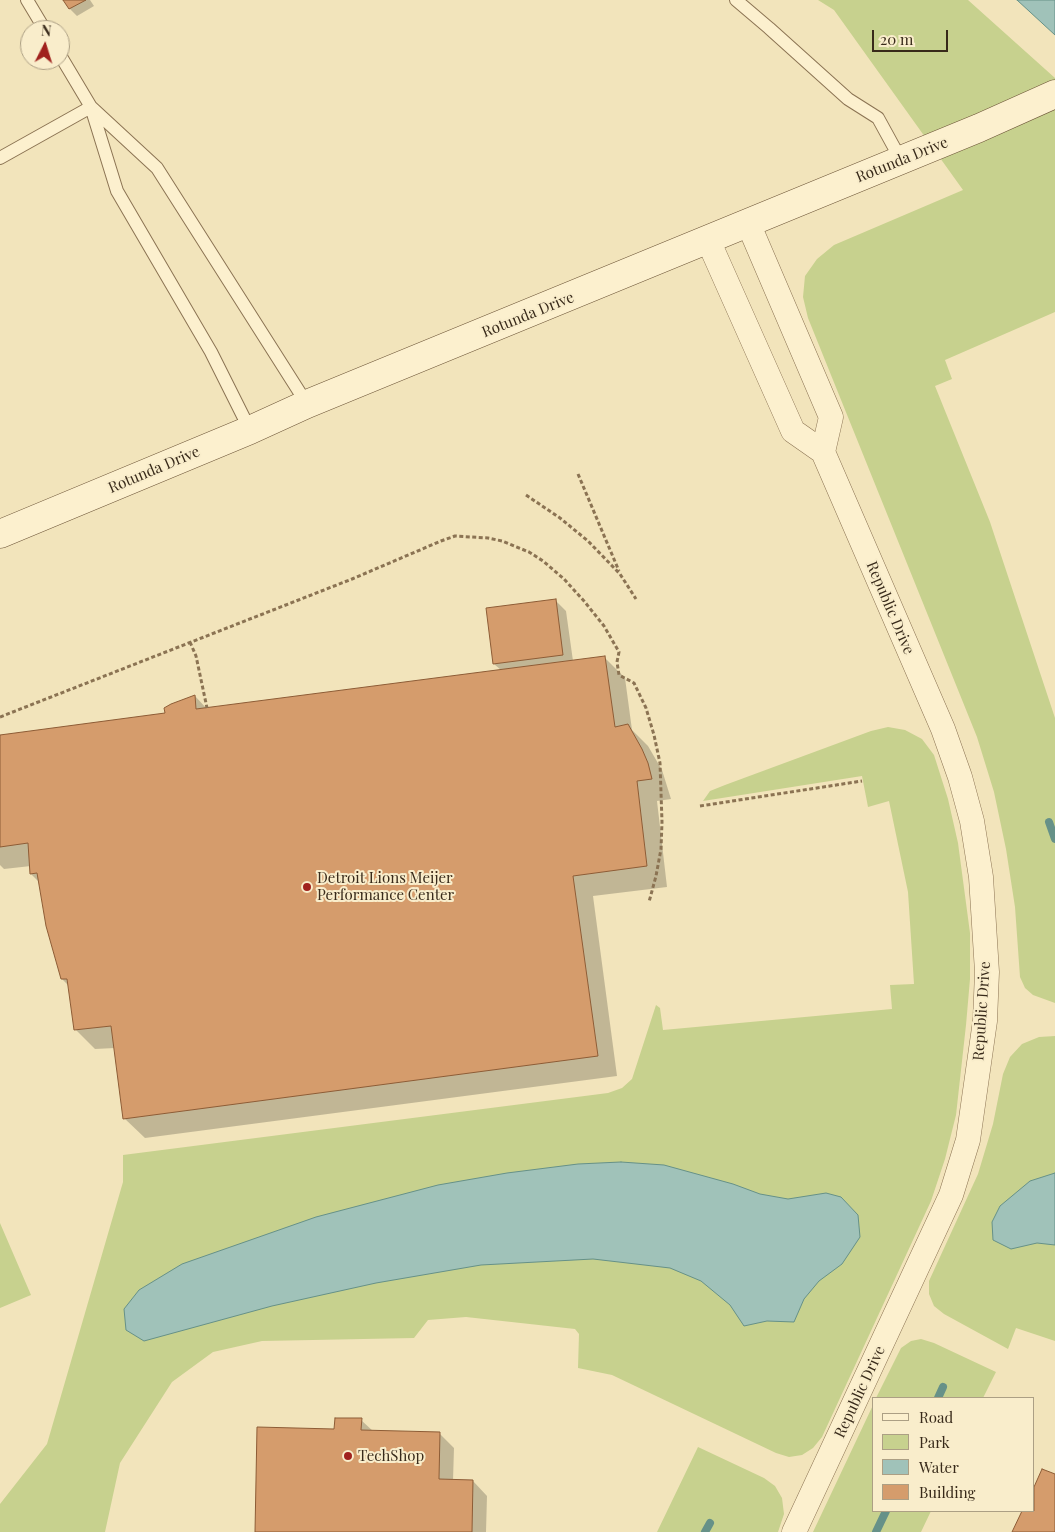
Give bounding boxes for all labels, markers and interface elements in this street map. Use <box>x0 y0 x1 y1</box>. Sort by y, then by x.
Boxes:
north arrow <box>20 20 70 70</box>
scale bar <box>875 20 951 52</box>
text: N <box>40 21 52 40</box>
text: 20 m <box>880 29 913 49</box>
street label: Rotunda Drive <box>853 133 951 187</box>
street label: Rotunda Drive <box>479 288 577 342</box>
street label: Rotunda Drive <box>106 443 202 497</box>
street label: Republic Drive <box>862 559 918 657</box>
place label: Detroit Lions Meijer Performance Center <box>317 869 454 904</box>
marker: Detroit Lions Meijer Performance Center <box>301 881 313 893</box>
street label: Republic Drive <box>970 961 994 1061</box>
street label: Republic Drive <box>831 1343 889 1441</box>
legend <box>872 1397 1035 1512</box>
text: Road <box>919 1407 953 1427</box>
text: Park <box>919 1432 950 1452</box>
place label: TechShop <box>358 1447 424 1465</box>
marker: TechShop <box>342 1450 354 1462</box>
text: Water <box>919 1457 959 1477</box>
text: Building <box>919 1482 975 1502</box>

